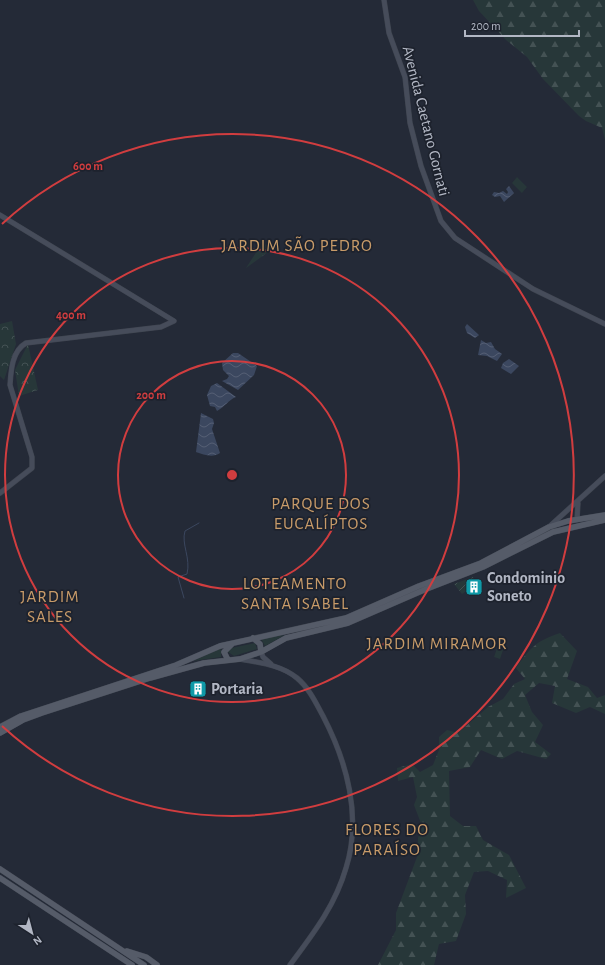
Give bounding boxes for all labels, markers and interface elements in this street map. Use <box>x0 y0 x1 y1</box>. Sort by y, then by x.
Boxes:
scale bar <box>465 12 579 38</box>
text: 200 m <box>471 20 501 32</box>
street label: Avenida Caetano Gornati <box>400 44 452 198</box>
text: 600 m <box>73 160 103 172</box>
district label: JARDIM SÃO PEDRO <box>221 236 373 254</box>
text: 400 m <box>56 309 86 321</box>
text: 200 m <box>136 389 166 401</box>
centre of rings <box>225 468 239 482</box>
district label: PARQUE DOS EUCALÍPTOS <box>271 495 371 532</box>
place label: Condominio Soneto <box>487 570 565 604</box>
district label: LOTEAMENTO SANTA ISABEL <box>241 575 349 612</box>
building icon: Condominio Soneto <box>464 577 484 597</box>
district label: JARDIM SALES <box>20 588 80 625</box>
district label: JARDIM MIRAMOR <box>366 635 508 652</box>
building icon: Portaria <box>188 679 208 699</box>
place label: Portaria <box>211 681 264 697</box>
district label: FLORES DO PARAÍSO <box>345 821 429 858</box>
north arrow <box>12 913 52 953</box>
text: N <box>31 934 44 947</box>

